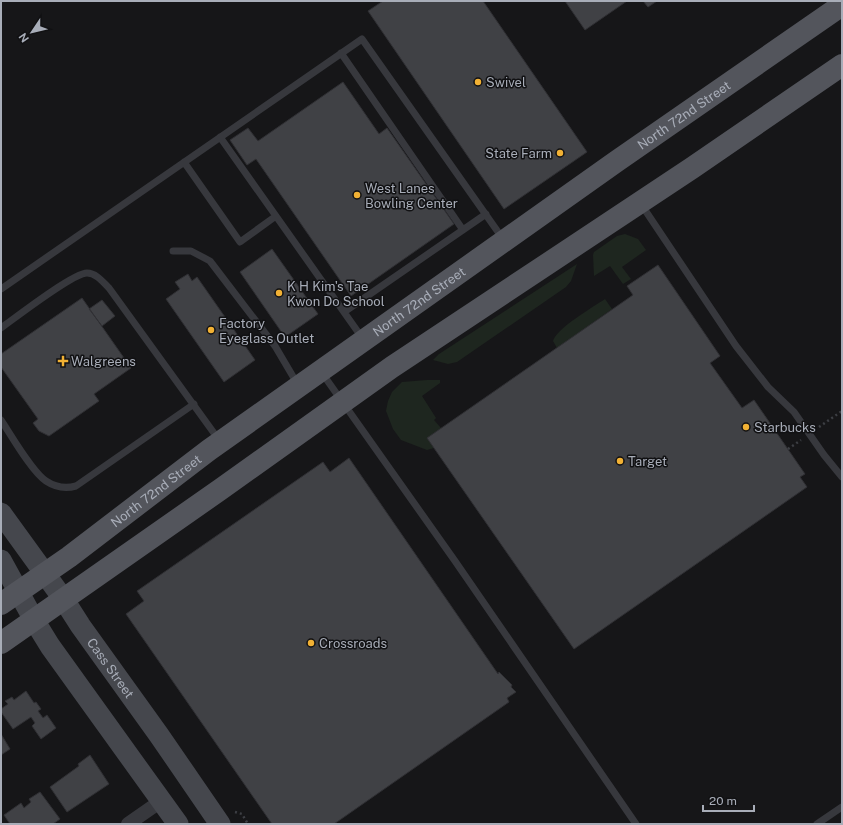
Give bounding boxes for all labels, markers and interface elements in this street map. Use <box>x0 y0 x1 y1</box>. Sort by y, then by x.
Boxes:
north arrow <box>12 12 52 52</box>
text: N <box>16 31 31 45</box>
place label: Swivel <box>486 75 526 90</box>
marker: Swivel <box>473 77 483 87</box>
street label: North 72nd Street <box>634 77 733 152</box>
place label: State Farm <box>485 146 552 161</box>
marker: State Farm <box>555 148 565 158</box>
place label: West Lanes Bowling Center <box>365 181 458 211</box>
marker: West Lanes Bowling Center <box>352 190 362 200</box>
street label: North 72nd Street <box>370 264 468 339</box>
place label: K H Kim's Tae Kwon Do School <box>287 279 385 309</box>
marker: K H Kim's Tae Kwon Do School <box>274 288 284 298</box>
place label: Factory Eyeglass Outlet <box>219 316 314 346</box>
marker: Factory Eyeglass Outlet <box>206 325 216 335</box>
place label: Walgreens <box>71 354 136 369</box>
marker: Walgreens <box>58 356 68 366</box>
place label: Starbucks <box>754 420 816 435</box>
marker: Starbucks <box>741 422 751 432</box>
street label: North 72nd Street <box>108 451 204 530</box>
place label: Target <box>628 454 667 469</box>
marker: Target <box>615 456 625 466</box>
street label: Cass Street <box>84 635 137 701</box>
place label: Crossroads <box>319 636 387 651</box>
marker: Crossroads <box>306 638 316 648</box>
scale bar <box>703 787 754 813</box>
text: 20 m <box>709 794 737 808</box>

